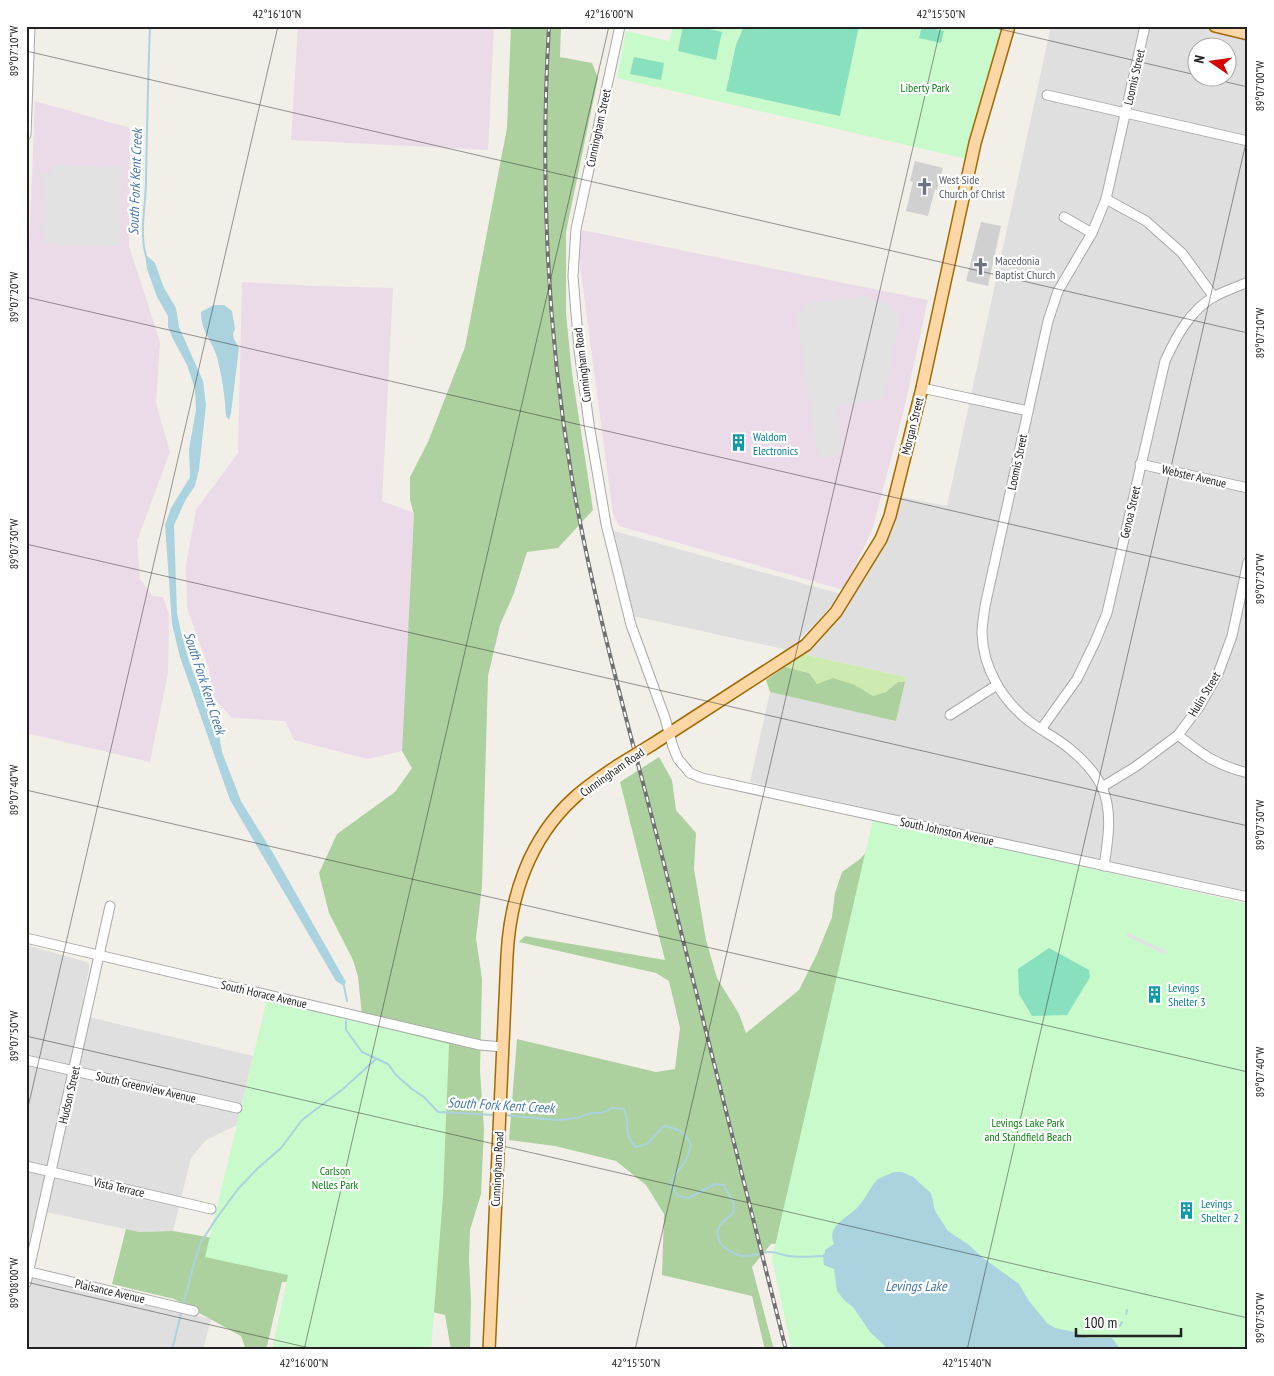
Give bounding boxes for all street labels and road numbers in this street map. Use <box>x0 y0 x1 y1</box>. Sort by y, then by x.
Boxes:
street label: Loomis Street <box>1120 47 1148 106</box>
street label: Cunningham Street <box>582 87 614 168</box>
street label: Cunningham Road <box>570 327 594 403</box>
street label: Morgan Street <box>898 395 927 456</box>
street label: Loomis Street <box>1004 432 1030 491</box>
street label: Webster Avenue <box>1160 461 1228 491</box>
street label: Genoa Street <box>1117 484 1143 540</box>
street label: Hulin Street <box>1185 668 1224 719</box>
street label: Cunningham Road <box>577 744 647 800</box>
street label: South Johnston Avenue <box>899 814 995 848</box>
street label: South Horace Avenue <box>219 977 309 1011</box>
street label: Hudson Street <box>55 1064 83 1125</box>
street label: South Greenview Avenue <box>94 1068 198 1106</box>
street label: Cunningham Road <box>488 1131 506 1207</box>
street label: Vista Terrace <box>91 1174 146 1200</box>
street label: Plaisance Avenue <box>74 1276 146 1306</box>

